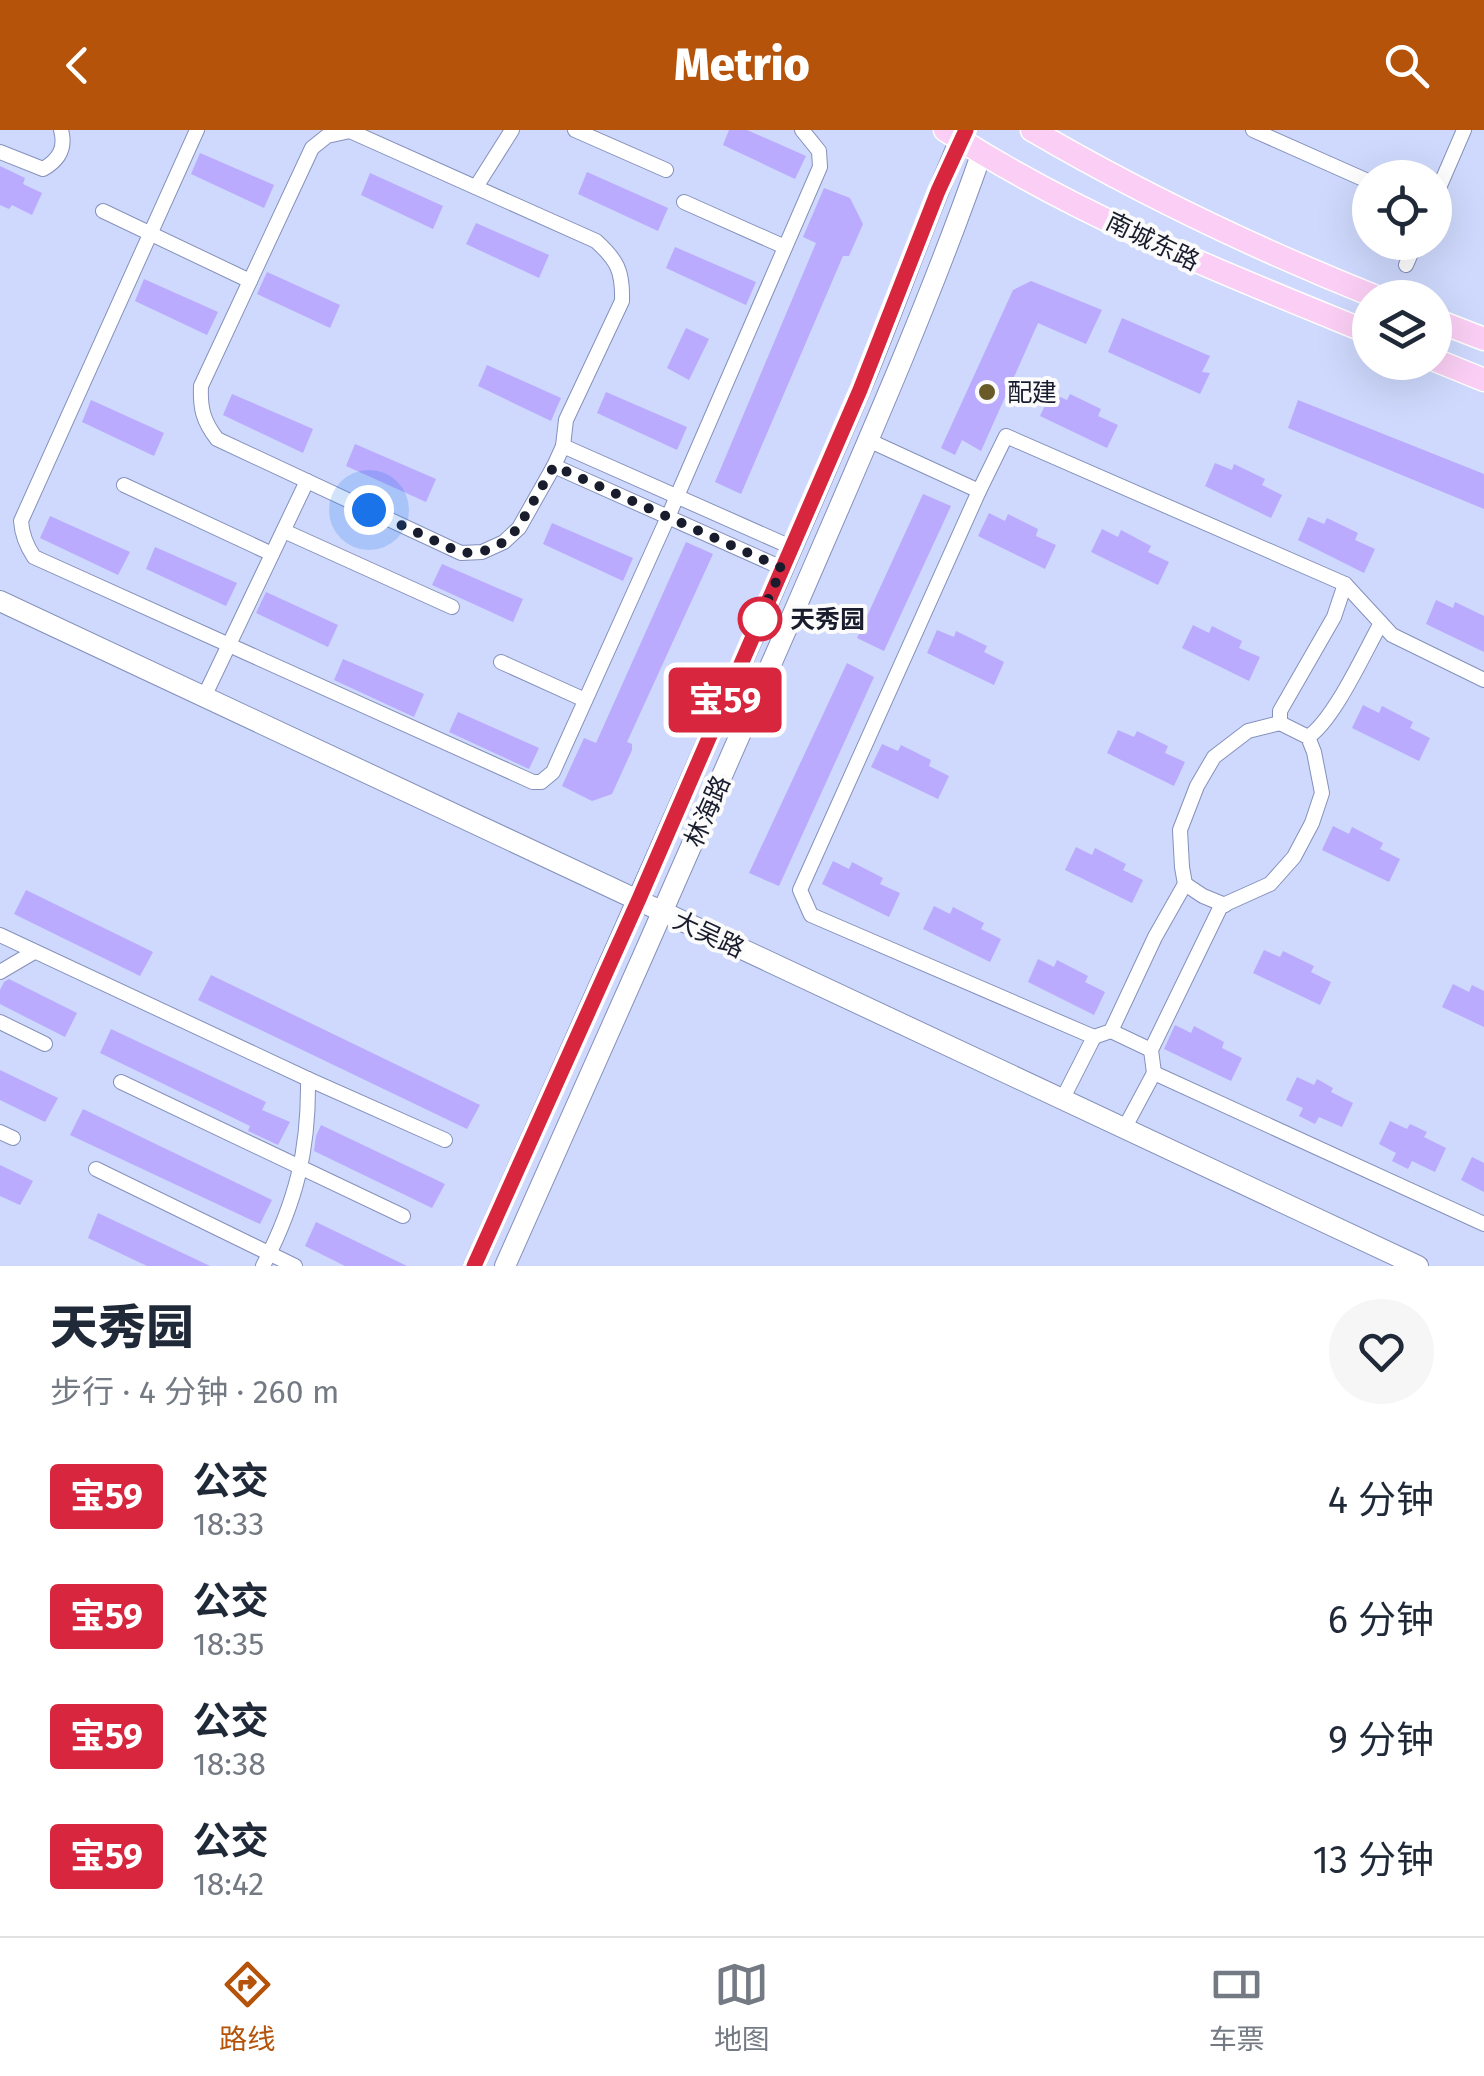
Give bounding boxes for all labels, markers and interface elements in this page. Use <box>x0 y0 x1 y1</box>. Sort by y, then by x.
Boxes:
icon: back <box>50 38 105 93</box>
text: Metrio <box>674 38 810 92</box>
icon: search <box>1379 38 1434 93</box>
map controls <box>1352 160 1452 380</box>
button: locate <box>1352 160 1452 260</box>
street label: 南城东路 <box>1101 206 1204 277</box>
button: layers <box>1352 280 1452 380</box>
place label: 配建 <box>1007 378 1057 408</box>
marker: 配建 <box>976 381 998 403</box>
your location <box>344 485 394 535</box>
marker: 天秀园 <box>739 598 781 640</box>
place label: 天秀园 <box>790 605 865 635</box>
line badge: 宝59 <box>668 668 782 732</box>
text: 宝59 <box>689 679 761 721</box>
street label: 林海路 <box>679 771 737 852</box>
street label: 大吴路 <box>668 905 749 964</box>
text: 天秀园 <box>50 1299 194 1357</box>
button: heart <box>1329 1299 1434 1404</box>
text: 步行 · 4 分钟 · 260 m <box>50 1373 339 1411</box>
text: 公交 <box>193 1458 269 1504</box>
text: 宝59 <box>70 1475 143 1517</box>
text: 4 分钟 <box>1328 1477 1434 1523</box>
text: 18:33 <box>193 1505 264 1543</box>
text: 公交 <box>193 1578 269 1624</box>
text: 宝59 <box>70 1595 143 1637</box>
text: 6 分钟 <box>1328 1597 1434 1643</box>
text: 18:35 <box>193 1625 264 1663</box>
text: 公交 <box>193 1698 269 1744</box>
text: 宝59 <box>70 1715 143 1757</box>
text: 9 分钟 <box>1328 1717 1434 1763</box>
text: 18:38 <box>193 1745 266 1783</box>
text: 公交 <box>193 1818 269 1864</box>
text: 宝59 <box>70 1835 143 1877</box>
text: 13 分钟 <box>1313 1837 1434 1883</box>
text: 18:42 <box>193 1865 264 1903</box>
tab: 路线 <box>219 1957 275 2057</box>
tab: 地图 <box>714 1957 770 2057</box>
tab: 车票 <box>1209 1957 1265 2057</box>

